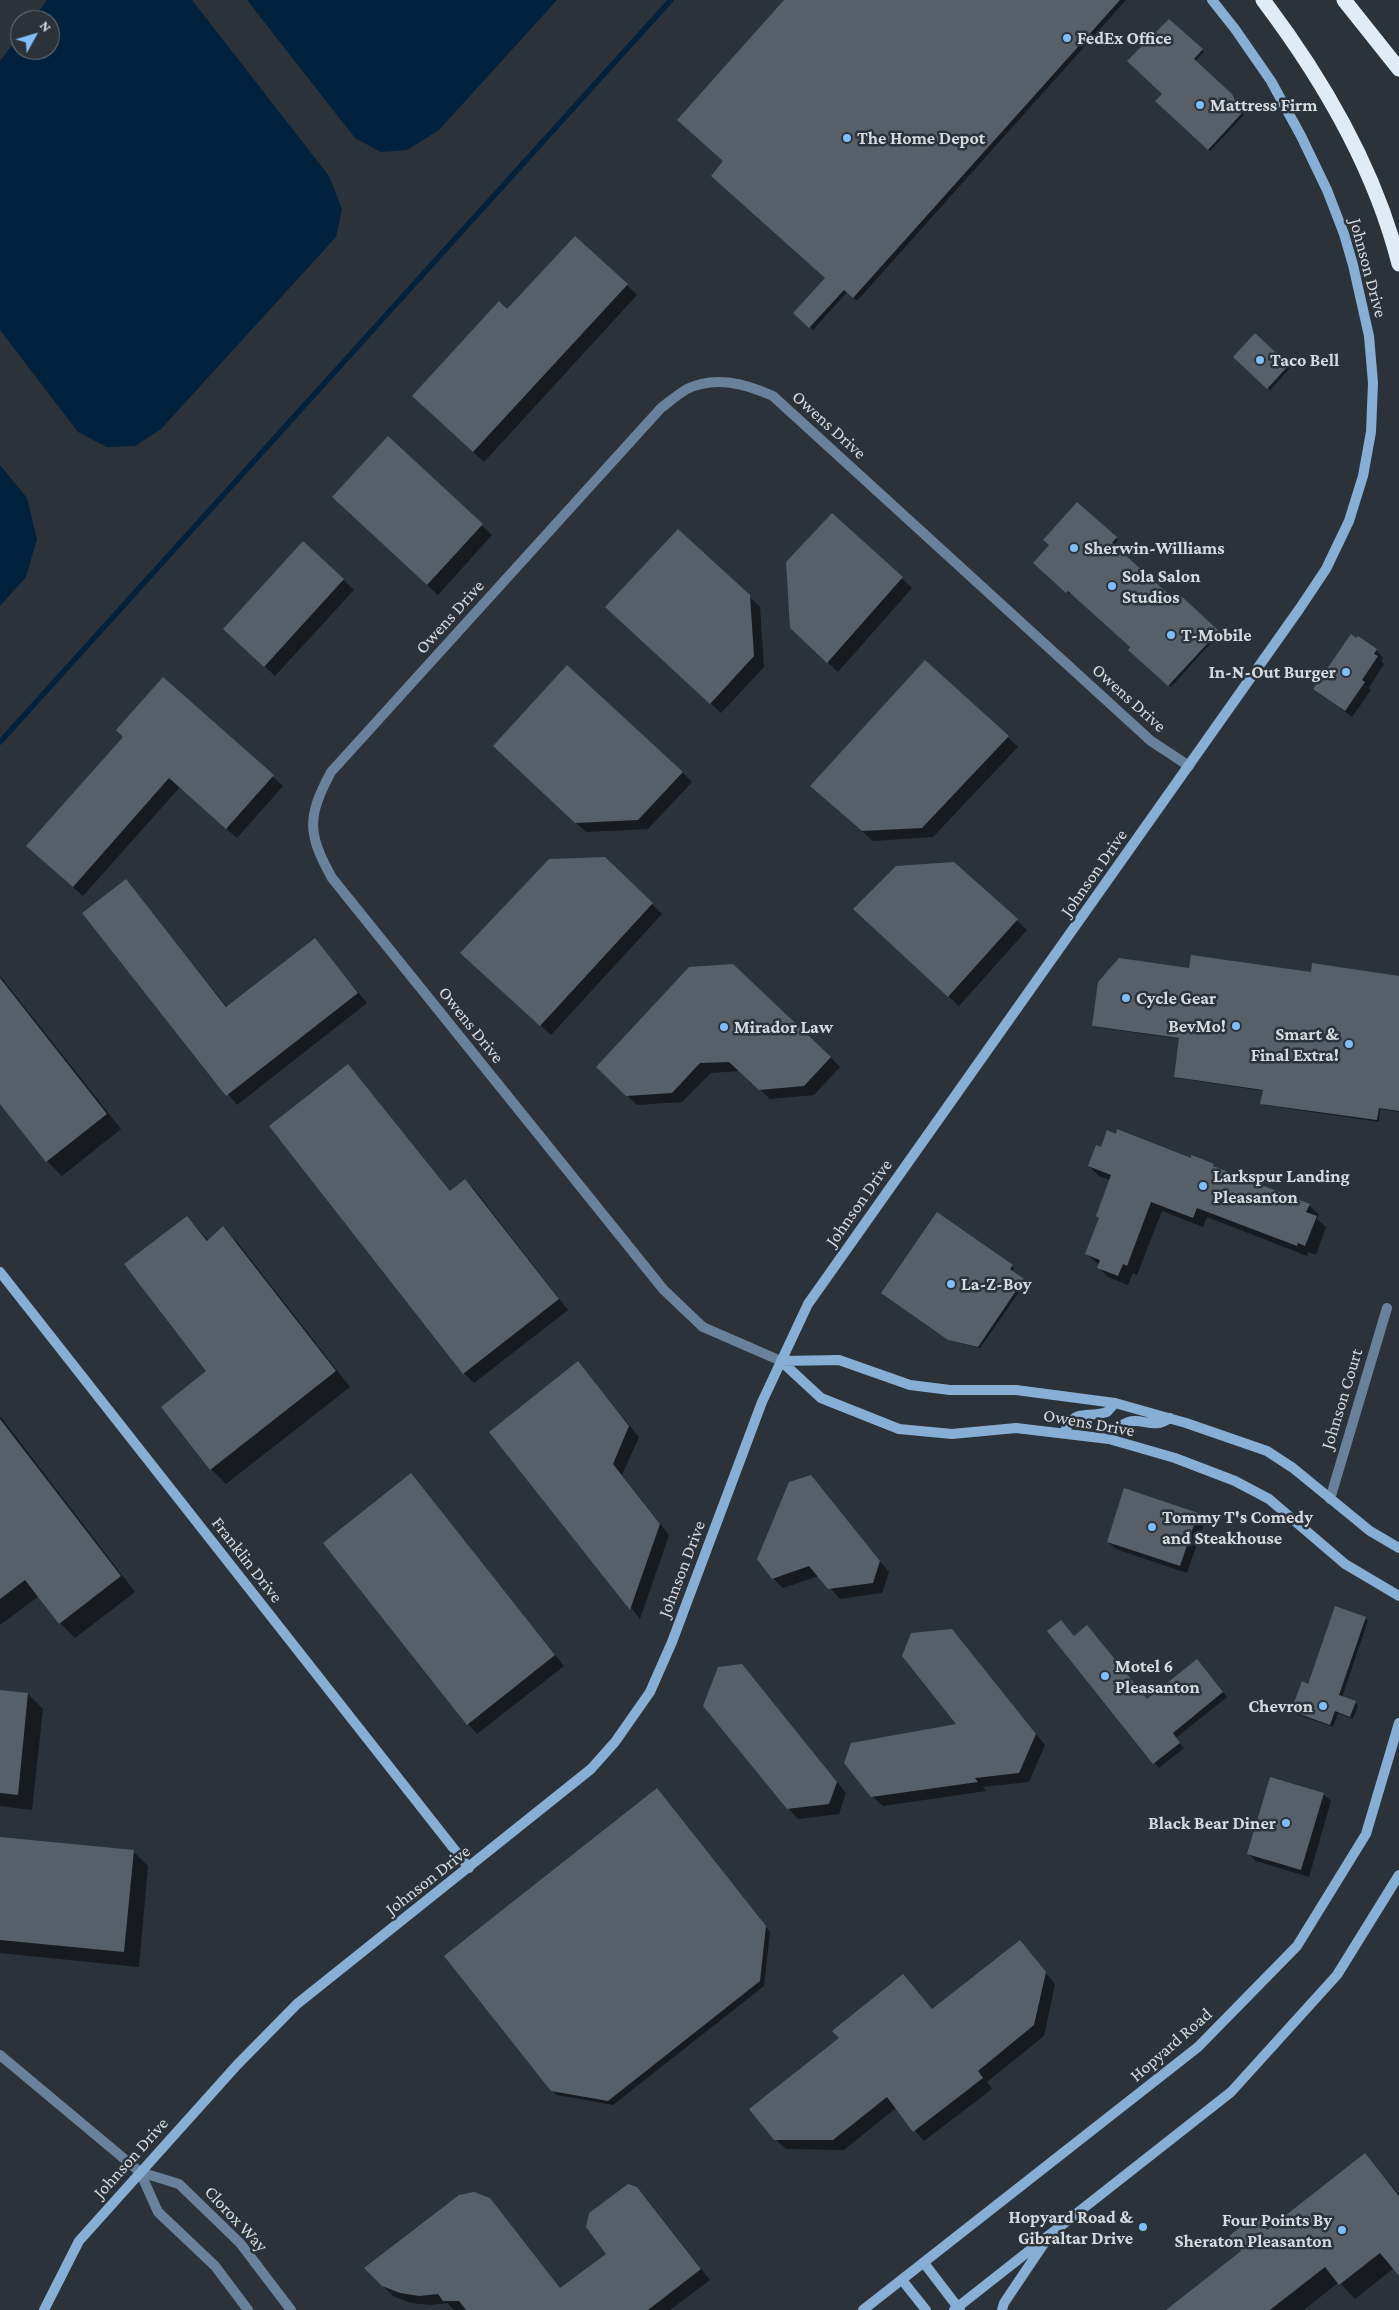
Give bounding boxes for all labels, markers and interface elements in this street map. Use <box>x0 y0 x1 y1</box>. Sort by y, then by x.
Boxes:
north arrow <box>10 10 60 60</box>
text: N <box>37 17 55 35</box>
place label: FedEx Office <box>1077 27 1172 49</box>
marker: FedEx Office <box>1061 32 1073 44</box>
place label: Mattress Firm <box>1210 94 1318 116</box>
marker: Mattress Firm <box>1194 99 1206 111</box>
place label: The Home Depot <box>857 127 985 149</box>
marker: The Home Depot <box>841 132 853 144</box>
street label: Johnson Drive <box>1344 216 1392 320</box>
place label: Taco Bell <box>1270 349 1339 371</box>
marker: Taco Bell <box>1254 354 1266 366</box>
street label: Owens Drive <box>787 386 871 464</box>
place label: Sherwin-Williams <box>1084 537 1225 559</box>
marker: Sherwin-Williams <box>1068 542 1080 554</box>
place label: Sola Salon Studios <box>1122 565 1201 608</box>
street label: Owens Drive <box>411 575 489 659</box>
marker: Sola Salon Studios <box>1106 580 1118 592</box>
place label: T-Mobile <box>1181 624 1252 646</box>
marker: T-Mobile <box>1165 629 1177 641</box>
street label: Owens Drive <box>1087 659 1171 737</box>
place label: In-N-Out Burger <box>1209 661 1336 683</box>
marker: In-N-Out Burger <box>1340 666 1352 678</box>
street label: Johnson Drive <box>1056 825 1132 921</box>
street label: Owens Drive <box>434 982 508 1068</box>
place label: Cycle Gear <box>1136 987 1216 1009</box>
marker: Cycle Gear <box>1120 992 1132 1004</box>
place label: BevMo! <box>1168 1015 1226 1037</box>
place label: Mirador Law <box>734 1016 833 1038</box>
marker: BevMo! <box>1230 1020 1242 1032</box>
marker: Mirador Law <box>718 1021 730 1033</box>
place label: Smart & Final Extra! <box>1251 1023 1339 1066</box>
marker: Smart & Final Extra! <box>1343 1038 1355 1050</box>
street label: Johnson Drive <box>821 1155 897 1251</box>
place label: Larkspur Landing Pleasanton <box>1213 1165 1350 1208</box>
marker: Larkspur Landing Pleasanton <box>1197 1180 1209 1192</box>
place label: La-Z-Boy <box>961 1273 1032 1295</box>
marker: La-Z-Boy <box>945 1278 957 1290</box>
street label: Johnson Court <box>1316 1346 1368 1452</box>
street label: Owens Drive <box>1042 1404 1136 1442</box>
place label: Tommy T's Comedy and Steakhouse <box>1162 1506 1313 1548</box>
street label: Franklin Drive <box>207 1513 287 1607</box>
street label: Johnson Drive <box>654 1518 710 1620</box>
marker: Tommy T's Comedy and Steakhouse <box>1146 1521 1158 1533</box>
place label: Motel 6 Pleasanton <box>1115 1655 1200 1698</box>
marker: Motel 6 Pleasanton <box>1099 1670 1111 1682</box>
place label: Chevron <box>1248 1695 1313 1717</box>
marker: Chevron <box>1317 1700 1329 1712</box>
place label: Black Bear Diner <box>1148 1812 1276 1834</box>
marker: Black Bear Diner <box>1280 1817 1292 1829</box>
street label: Johnson Drive <box>381 1840 475 1920</box>
street label: Hopyard Road <box>1125 2003 1217 2087</box>
street label: Johnson Drive <box>89 2113 173 2203</box>
street label: Clorox Way <box>200 2181 272 2257</box>
place label: Hopyard Road & Gibraltar Drive <box>1008 2206 1133 2248</box>
place label: Four Points By Sheraton Pleasanton <box>1174 2209 1332 2252</box>
marker: Hopyard Road & Gibraltar Drive <box>1137 2221 1149 2233</box>
marker: Four Points By Sheraton Pleasanton <box>1336 2224 1348 2236</box>

